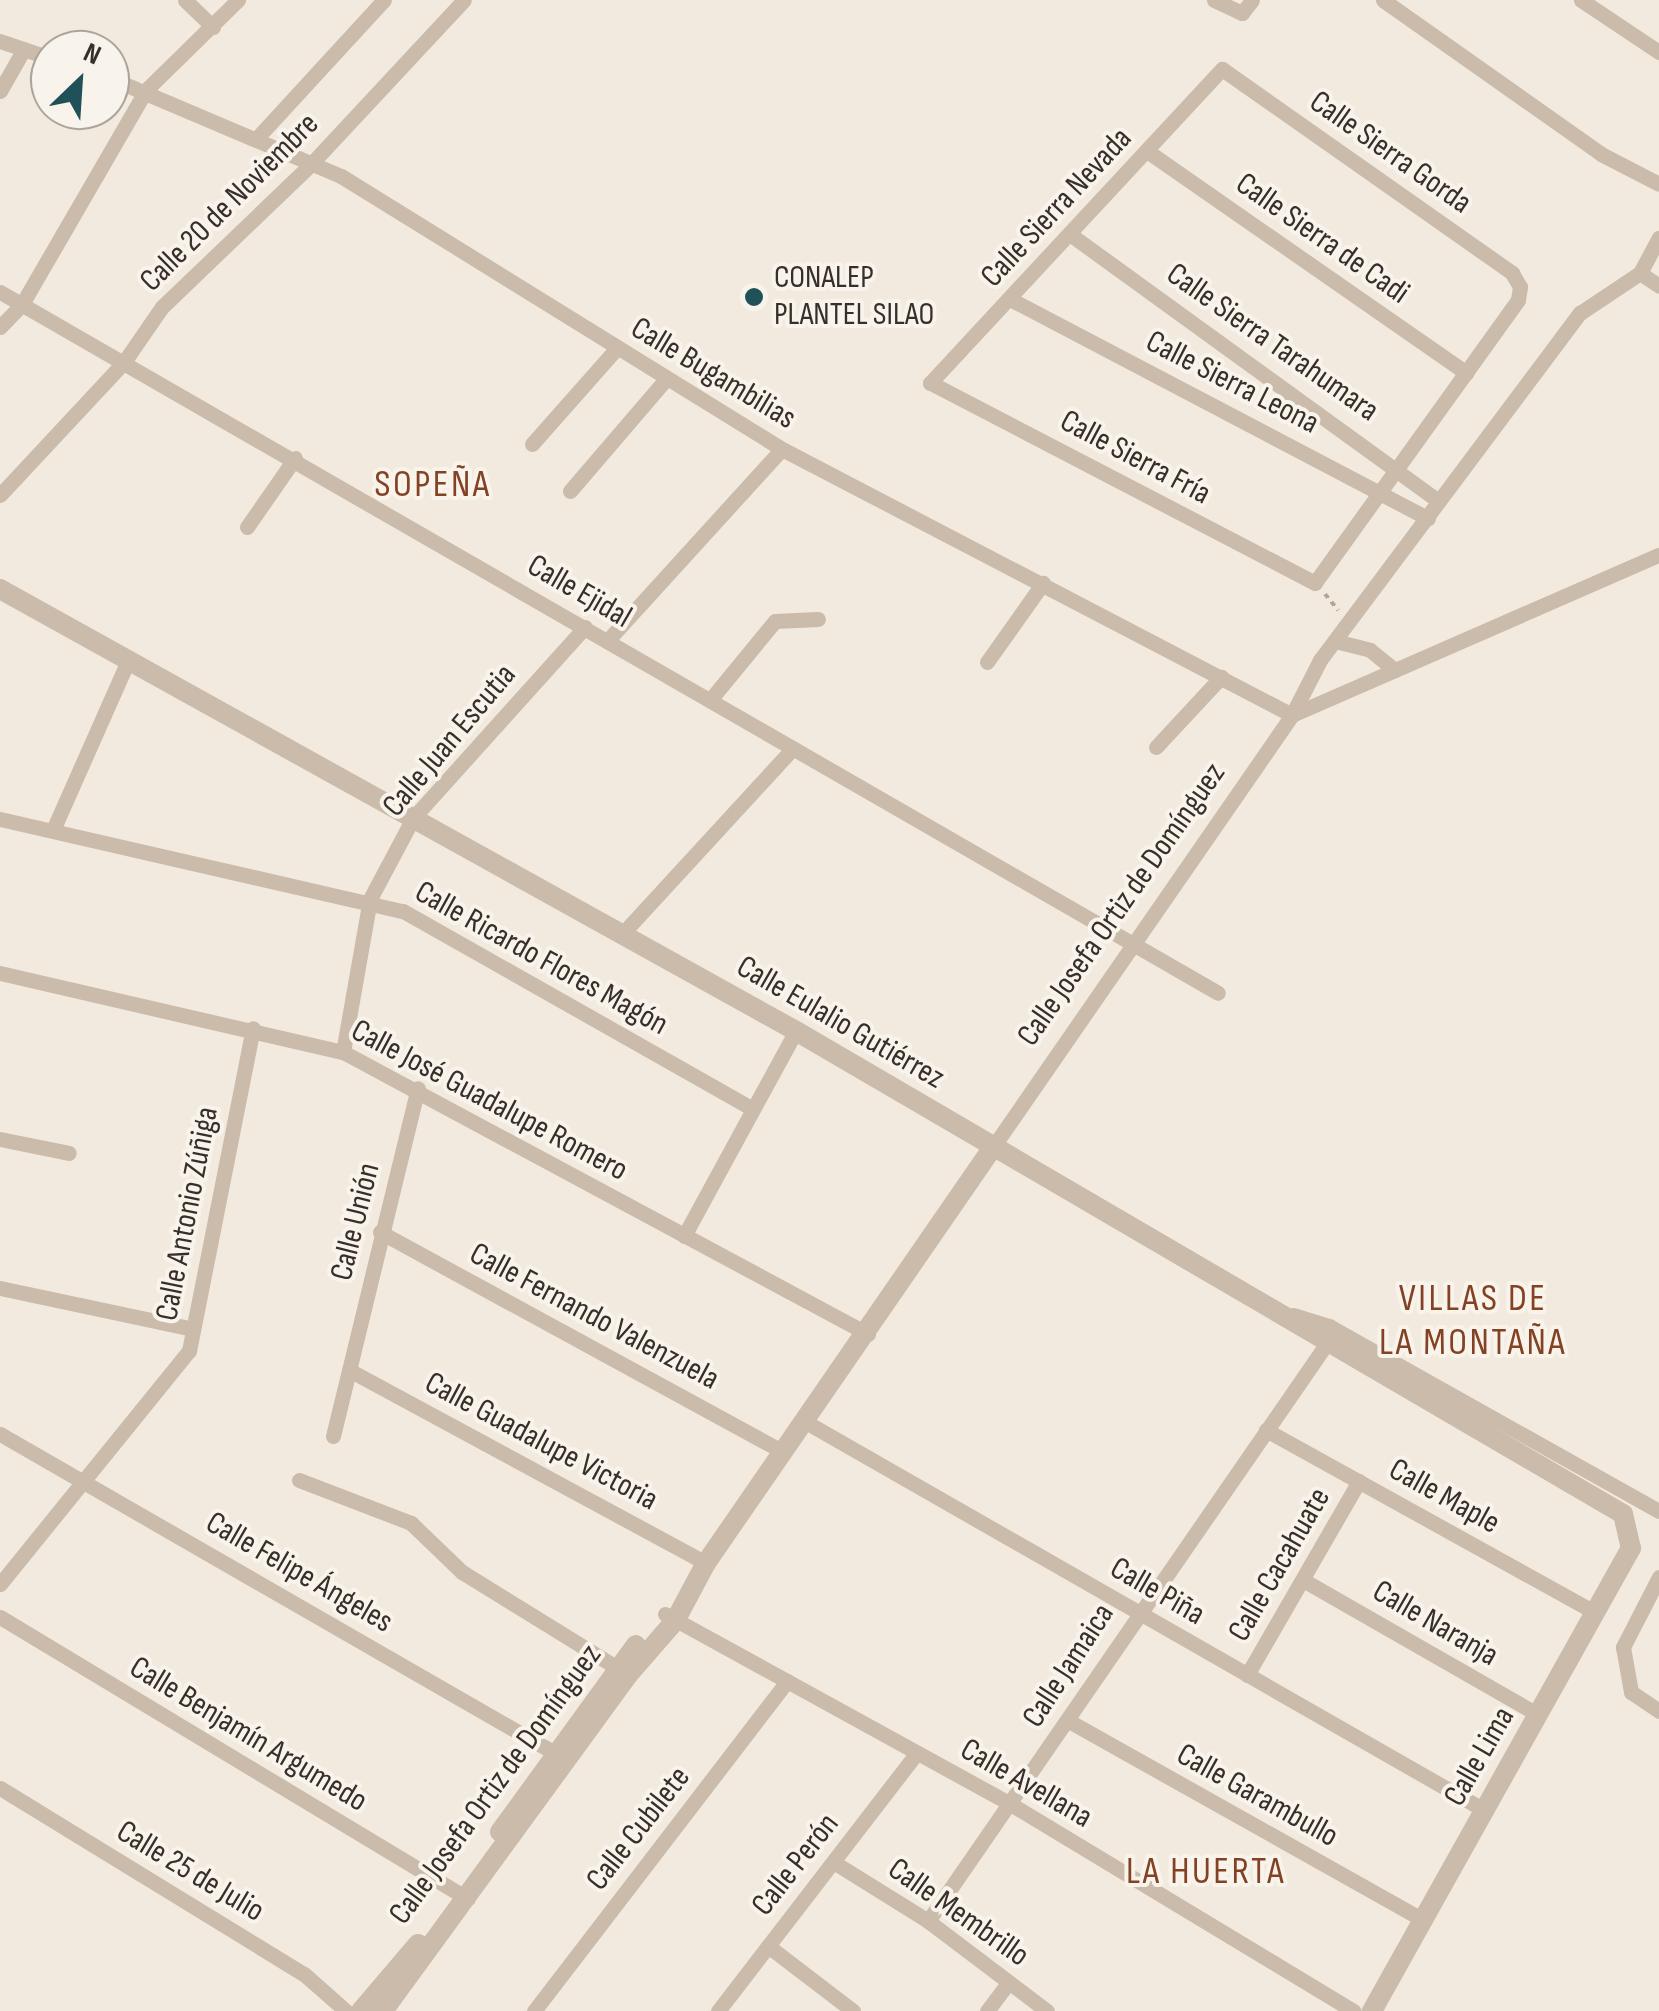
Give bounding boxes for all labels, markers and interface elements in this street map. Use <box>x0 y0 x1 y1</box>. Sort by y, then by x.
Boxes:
north arrow <box>30 30 130 130</box>
text: N <box>78 36 106 72</box>
street label: Calle Sierra Gorda <box>1302 83 1478 223</box>
street label: Calle 20 de Noviembre <box>133 106 327 300</box>
street label: Calle Sierra Nevada <box>973 120 1141 296</box>
street label: Calle Sierra de Cadi <box>1228 165 1416 313</box>
street label: Calle Sierra Tarahumara <box>1159 256 1385 430</box>
place label: CONALEP PLANTEL SILAO <box>774 260 934 335</box>
marker: CONALEP PLANTEL SILAO <box>743 286 765 308</box>
street label: Calle Bugambilias <box>624 310 802 438</box>
street label: Calle Sierra Leona <box>1139 323 1325 443</box>
street label: Calle Sierra Fría <box>1053 402 1217 514</box>
district label: SOPEÑA <box>374 462 492 508</box>
street label: Calle Ejidal <box>520 547 638 637</box>
street label: Calle Juan Escutia <box>375 657 525 825</box>
street label: Calle Josefa Ortiz de Domínguez <box>1010 756 1234 1054</box>
street label: Calle Ricardo Flores Magón <box>408 874 674 1044</box>
street label: Calle Eulalio Gutiérrez <box>729 948 951 1098</box>
street label: Calle José Guadalupe Romero <box>344 1012 634 1190</box>
street label: Calle Antonio Zúñiga <box>148 1104 228 1324</box>
street label: Calle Unión <box>323 1159 389 1285</box>
street label: Calle Fernando Valenzuela <box>463 1235 725 1399</box>
district label: VILLAS DE LA MONTAÑA <box>1379 1276 1567 1366</box>
street label: Calle Guadalupe Victoria <box>418 1364 664 1520</box>
street label: Calle Maple <box>1382 1451 1506 1543</box>
street label: Calle Cacahuate <box>1221 1481 1339 1649</box>
street label: Calle Felipe Ángeles <box>199 1504 399 1642</box>
street label: Calle Piña <box>1103 1550 1211 1634</box>
street label: Calle Naranja <box>1365 1573 1505 1675</box>
street label: Calle Jamaica <box>1015 1597 1123 1735</box>
street label: Calle Josefa Ortiz de Domínguez <box>382 1638 610 1932</box>
street label: Calle Benjamín Argumedo <box>122 1649 374 1821</box>
street label: Calle Lima <box>1436 1701 1524 1813</box>
street label: Calle Avellana <box>953 1731 1099 1837</box>
street label: Calle Garambullo <box>1170 1736 1344 1856</box>
street label: Calle Cubilete <box>579 1760 699 1898</box>
street label: Calle Perón <box>744 1806 848 1924</box>
street label: Calle 25 de Julio <box>109 1813 271 1931</box>
district label: LA HUERTA <box>1126 1849 1286 1895</box>
street label: Calle Membrillo <box>880 1850 1036 1976</box>

